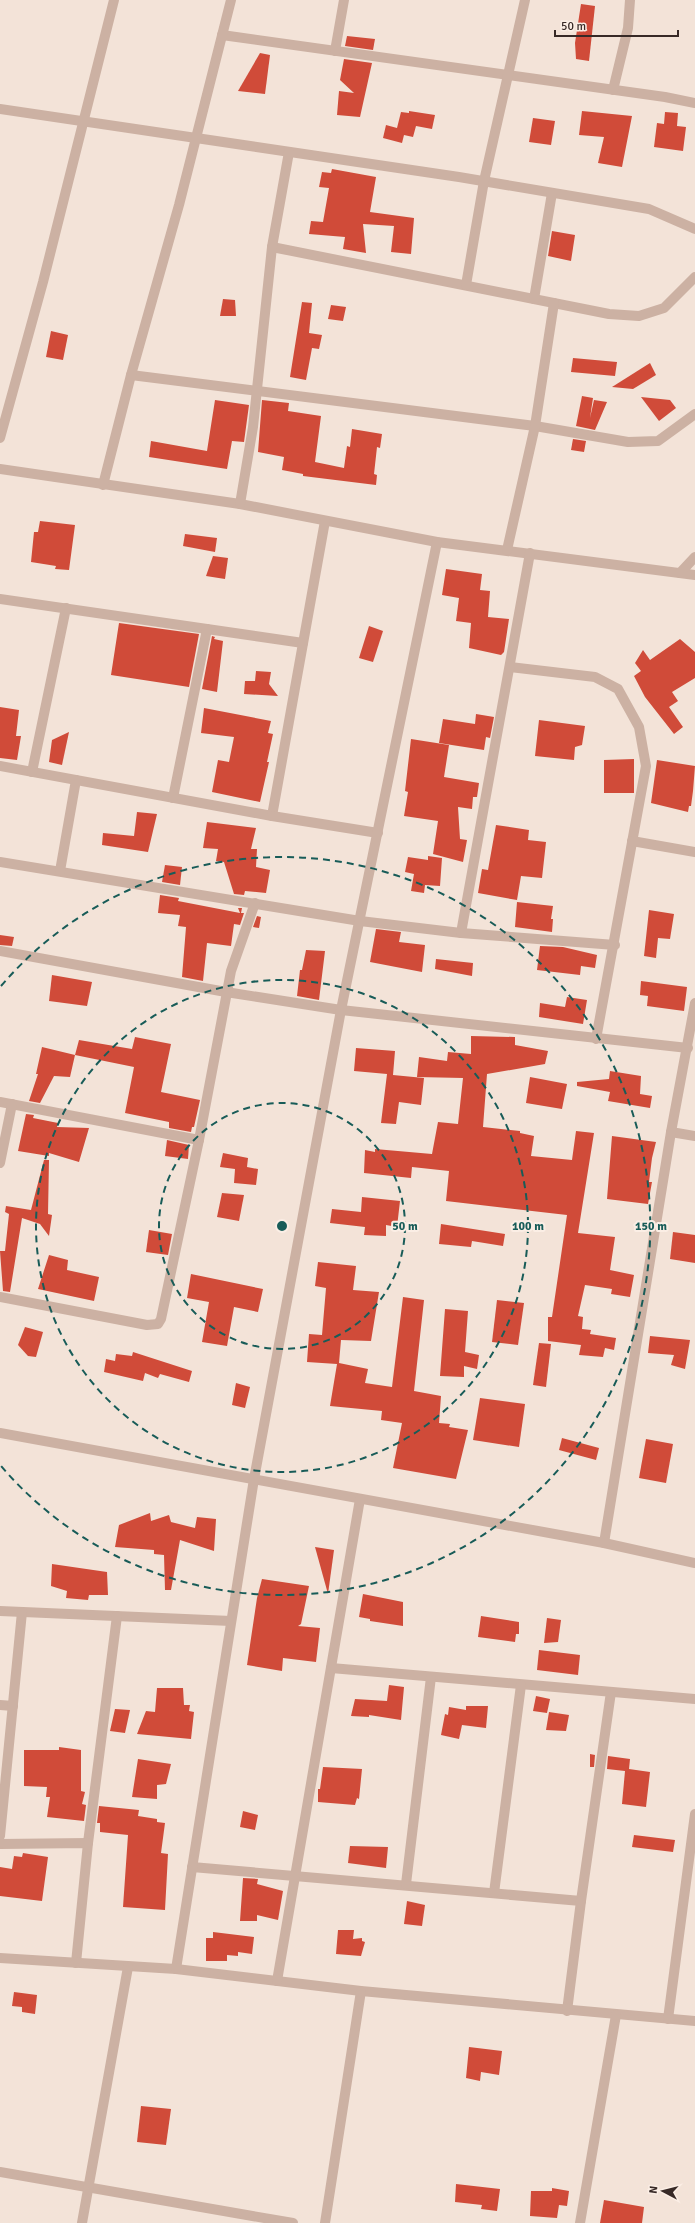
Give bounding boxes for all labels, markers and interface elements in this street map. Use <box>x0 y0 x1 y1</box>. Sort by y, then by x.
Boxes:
scale bar <box>555 12 678 38</box>
text: 50 m <box>561 19 586 34</box>
centre of rings <box>275 1219 289 1233</box>
text: 50 m <box>392 1219 418 1234</box>
text: 100 m <box>512 1219 544 1234</box>
text: 150 m <box>635 1219 667 1234</box>
north arrow <box>643 2171 683 2211</box>
text: N <box>647 2185 660 2194</box>

